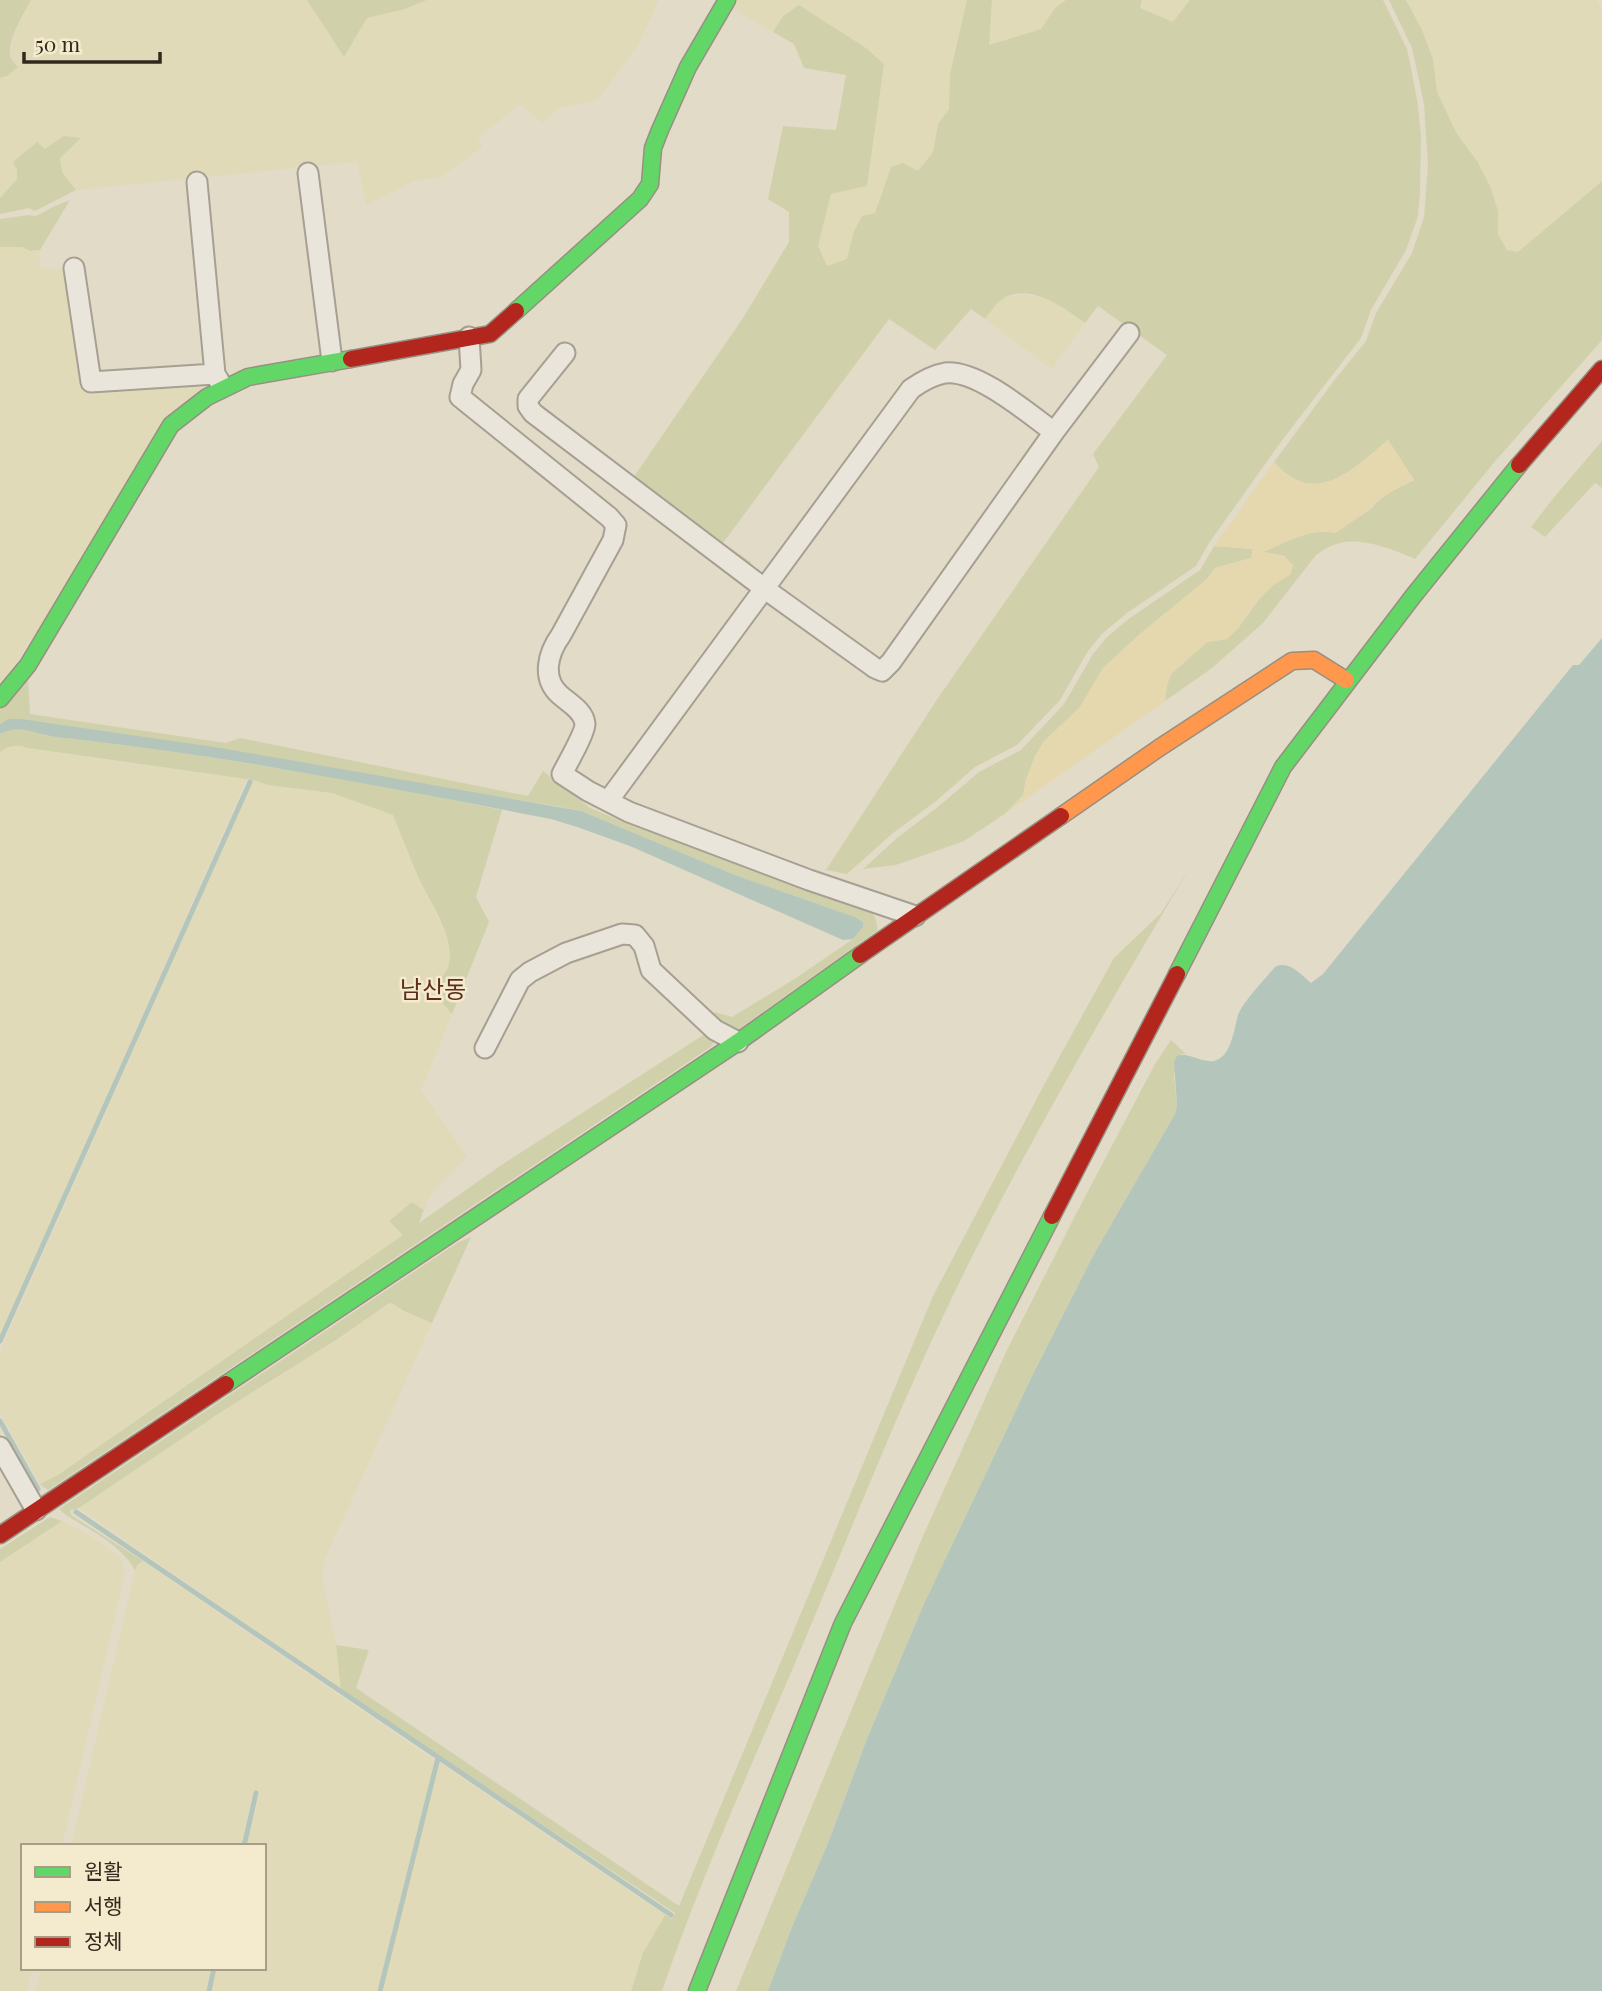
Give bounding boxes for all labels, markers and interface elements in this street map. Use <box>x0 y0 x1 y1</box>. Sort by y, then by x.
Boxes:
scale bar <box>24 21 161 65</box>
text: 50 m <box>35 29 81 57</box>
district label: 남산동 <box>400 972 466 1004</box>
legend <box>21 1844 266 1970</box>
text: 원활 <box>84 1856 123 1884</box>
text: 서행 <box>84 1891 123 1919</box>
text: 정체 <box>84 1926 123 1954</box>

